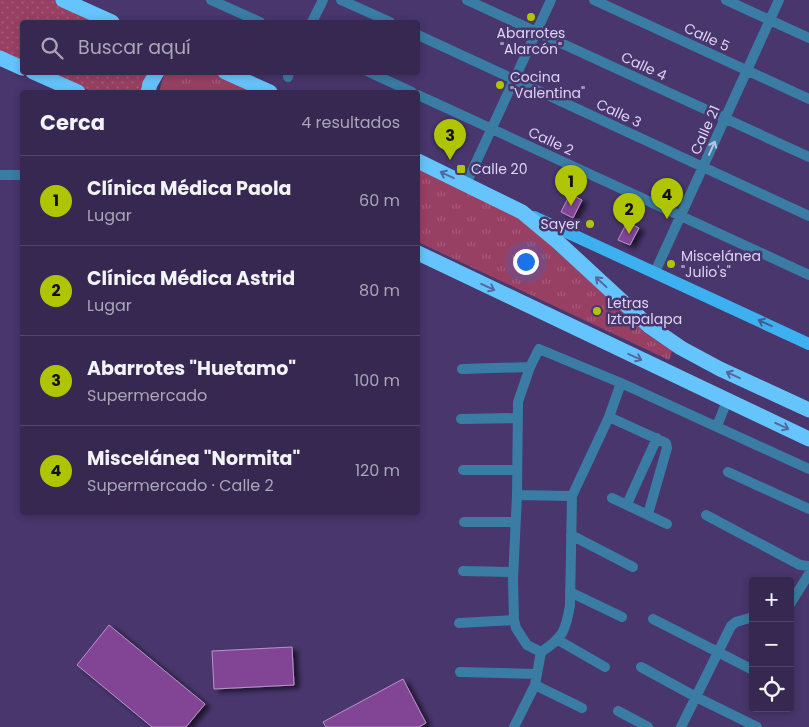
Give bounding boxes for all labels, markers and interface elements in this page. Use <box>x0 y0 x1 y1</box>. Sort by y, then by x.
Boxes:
marker: Abarrotes "Alarcón" <box>525 11 537 23</box>
street label: Calle 5 <box>681 18 733 56</box>
search box <box>20 20 420 75</box>
place label: Abarrotes "Alarcón" <box>497 23 565 59</box>
icon: search <box>38 34 66 62</box>
text: Buscar aquí <box>78 34 191 61</box>
street label: Calle 4 <box>618 47 670 85</box>
place label: Cocina "Valentina" <box>510 67 585 103</box>
marker: Cocina "Valentina" <box>494 79 506 91</box>
street label: Calle 3 <box>593 94 645 132</box>
street label: Calle 21 <box>685 102 725 158</box>
text: Cerca <box>40 108 105 137</box>
text: 4 resultados <box>301 111 400 134</box>
pin: 3 <box>434 119 466 160</box>
street label: Calle 2 <box>525 122 577 160</box>
one-way arrow <box>707 141 717 156</box>
place label: Calle 20 <box>471 159 527 179</box>
marker: Calle 20 <box>455 163 467 175</box>
pin: 1 <box>555 165 587 206</box>
one-way arrow <box>440 170 455 179</box>
text: Clínica Médica Paola <box>87 175 291 202</box>
pin: 4 <box>651 178 683 219</box>
text: 1 <box>53 189 59 212</box>
text: 60 m <box>359 189 400 212</box>
pin: 2 <box>613 193 645 234</box>
text: Lugar <box>87 204 132 227</box>
place label: Sayer <box>541 214 580 234</box>
marker: Sayer <box>584 218 596 230</box>
place label: Miscelánea "Julio's" <box>681 246 761 282</box>
your location <box>513 249 539 275</box>
marker: Miscelánea "Julio's" <box>665 258 677 270</box>
text: Clínica Médica Astrid <box>87 265 295 292</box>
one-way arrow <box>595 276 608 288</box>
text: 2 <box>51 279 61 302</box>
text: 80 m <box>359 279 400 302</box>
one-way arrow <box>480 282 495 292</box>
place label: Letras Iztapalapa <box>607 293 682 329</box>
text: Lugar <box>87 294 132 317</box>
marker: Letras Iztapalapa <box>591 305 603 317</box>
one-way arrow <box>758 318 773 327</box>
one-way arrow <box>627 352 642 362</box>
text: Abarrotes "Huetamo" <box>87 355 296 382</box>
text: 3 <box>51 369 61 392</box>
text: 100 m <box>354 369 400 392</box>
one-way arrow <box>726 369 741 379</box>
text: Supermercado <box>87 384 207 407</box>
one-way arrow <box>774 422 789 432</box>
text: Miscelánea "Normita" <box>87 445 300 472</box>
text: 4 <box>51 459 61 482</box>
text: 120 m <box>355 459 400 482</box>
text: Supermercado · Calle 2 <box>87 474 274 497</box>
map controls <box>749 577 794 712</box>
button: + <box>749 577 794 622</box>
button: − <box>749 622 794 667</box>
button: locate <box>749 667 794 712</box>

